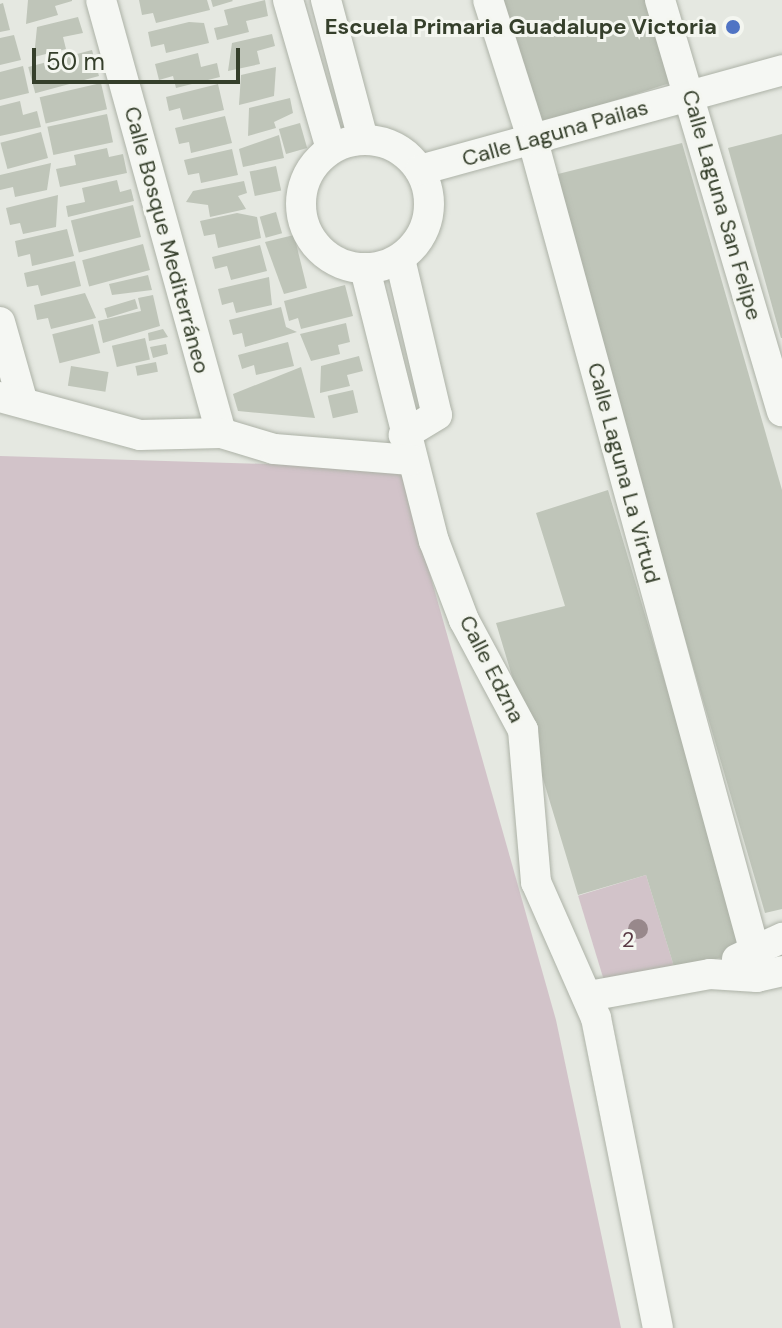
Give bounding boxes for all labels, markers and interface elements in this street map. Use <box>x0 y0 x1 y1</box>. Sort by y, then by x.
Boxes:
place label: Escuela Primaria Guadalupe Victoria <box>325 14 717 40</box>
marker: Escuela Primaria Guadalupe Victoria <box>724 18 742 36</box>
scale bar <box>36 32 244 82</box>
text: 50 m <box>46 46 105 77</box>
street label: Calle Laguna San Felipe <box>676 87 768 323</box>
street label: Calle Laguna Pailas <box>459 94 651 172</box>
street label: Calle Bosque Mediterráneo <box>119 104 215 376</box>
street label: Calle Laguna La Virtud <box>582 360 666 586</box>
street label: Calle Edzna <box>454 611 530 727</box>
park label: 2 <box>622 927 634 953</box>

